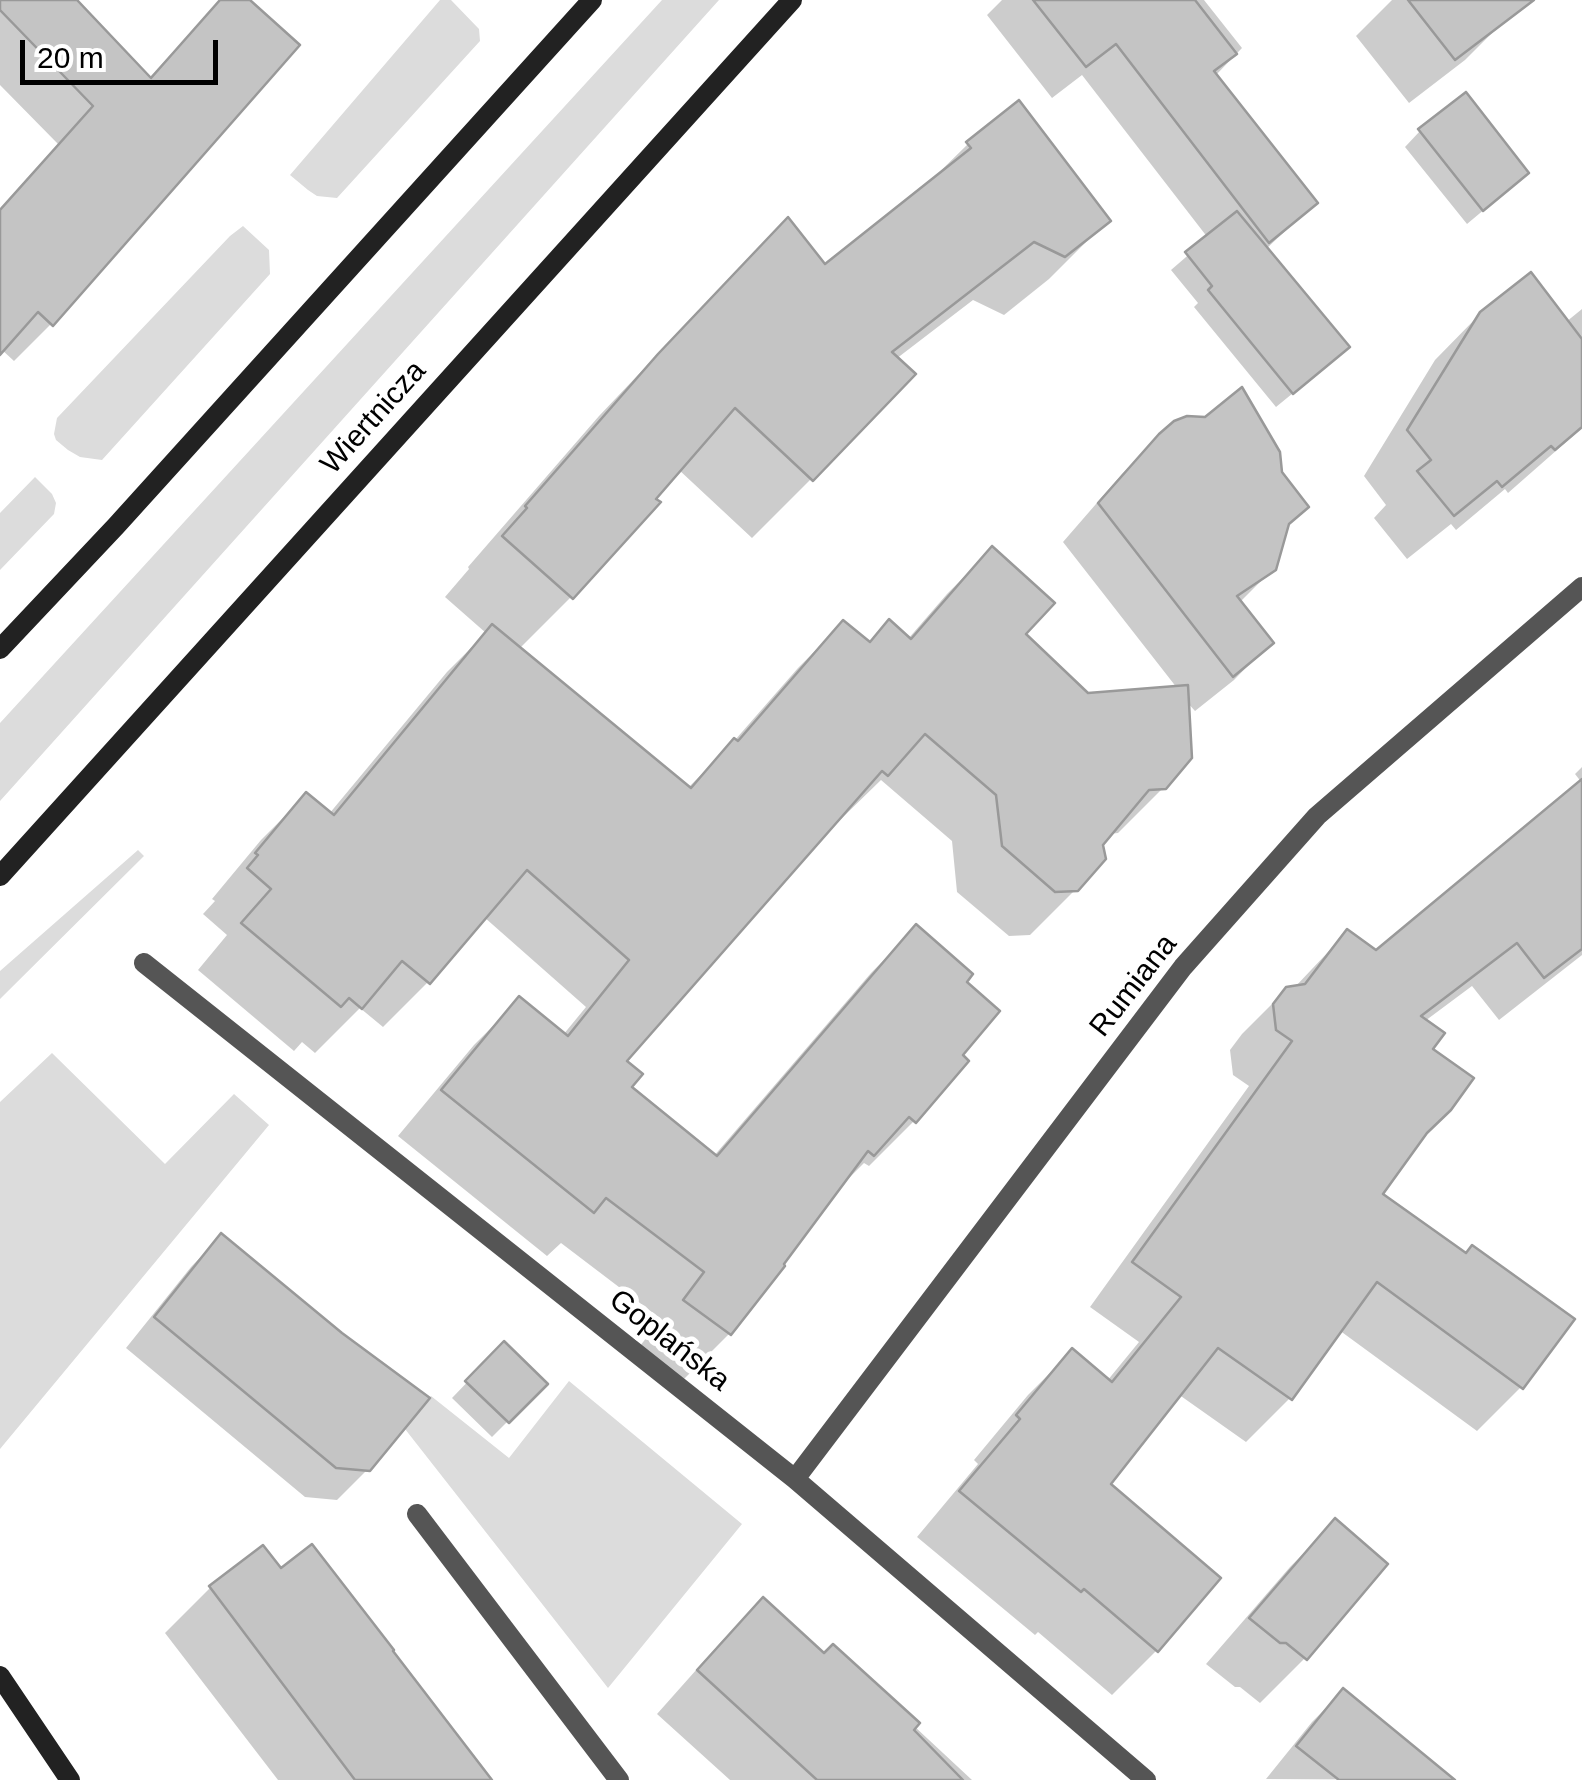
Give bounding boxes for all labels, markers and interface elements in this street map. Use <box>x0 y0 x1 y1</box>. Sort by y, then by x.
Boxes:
scale bar <box>25 20 222 82</box>
text: 20 m <box>37 41 104 74</box>
street label: Wiertnicza <box>314 354 434 482</box>
street label: Rumiana <box>1083 928 1185 1044</box>
street label: Goplańska <box>601 1283 737 1399</box>

